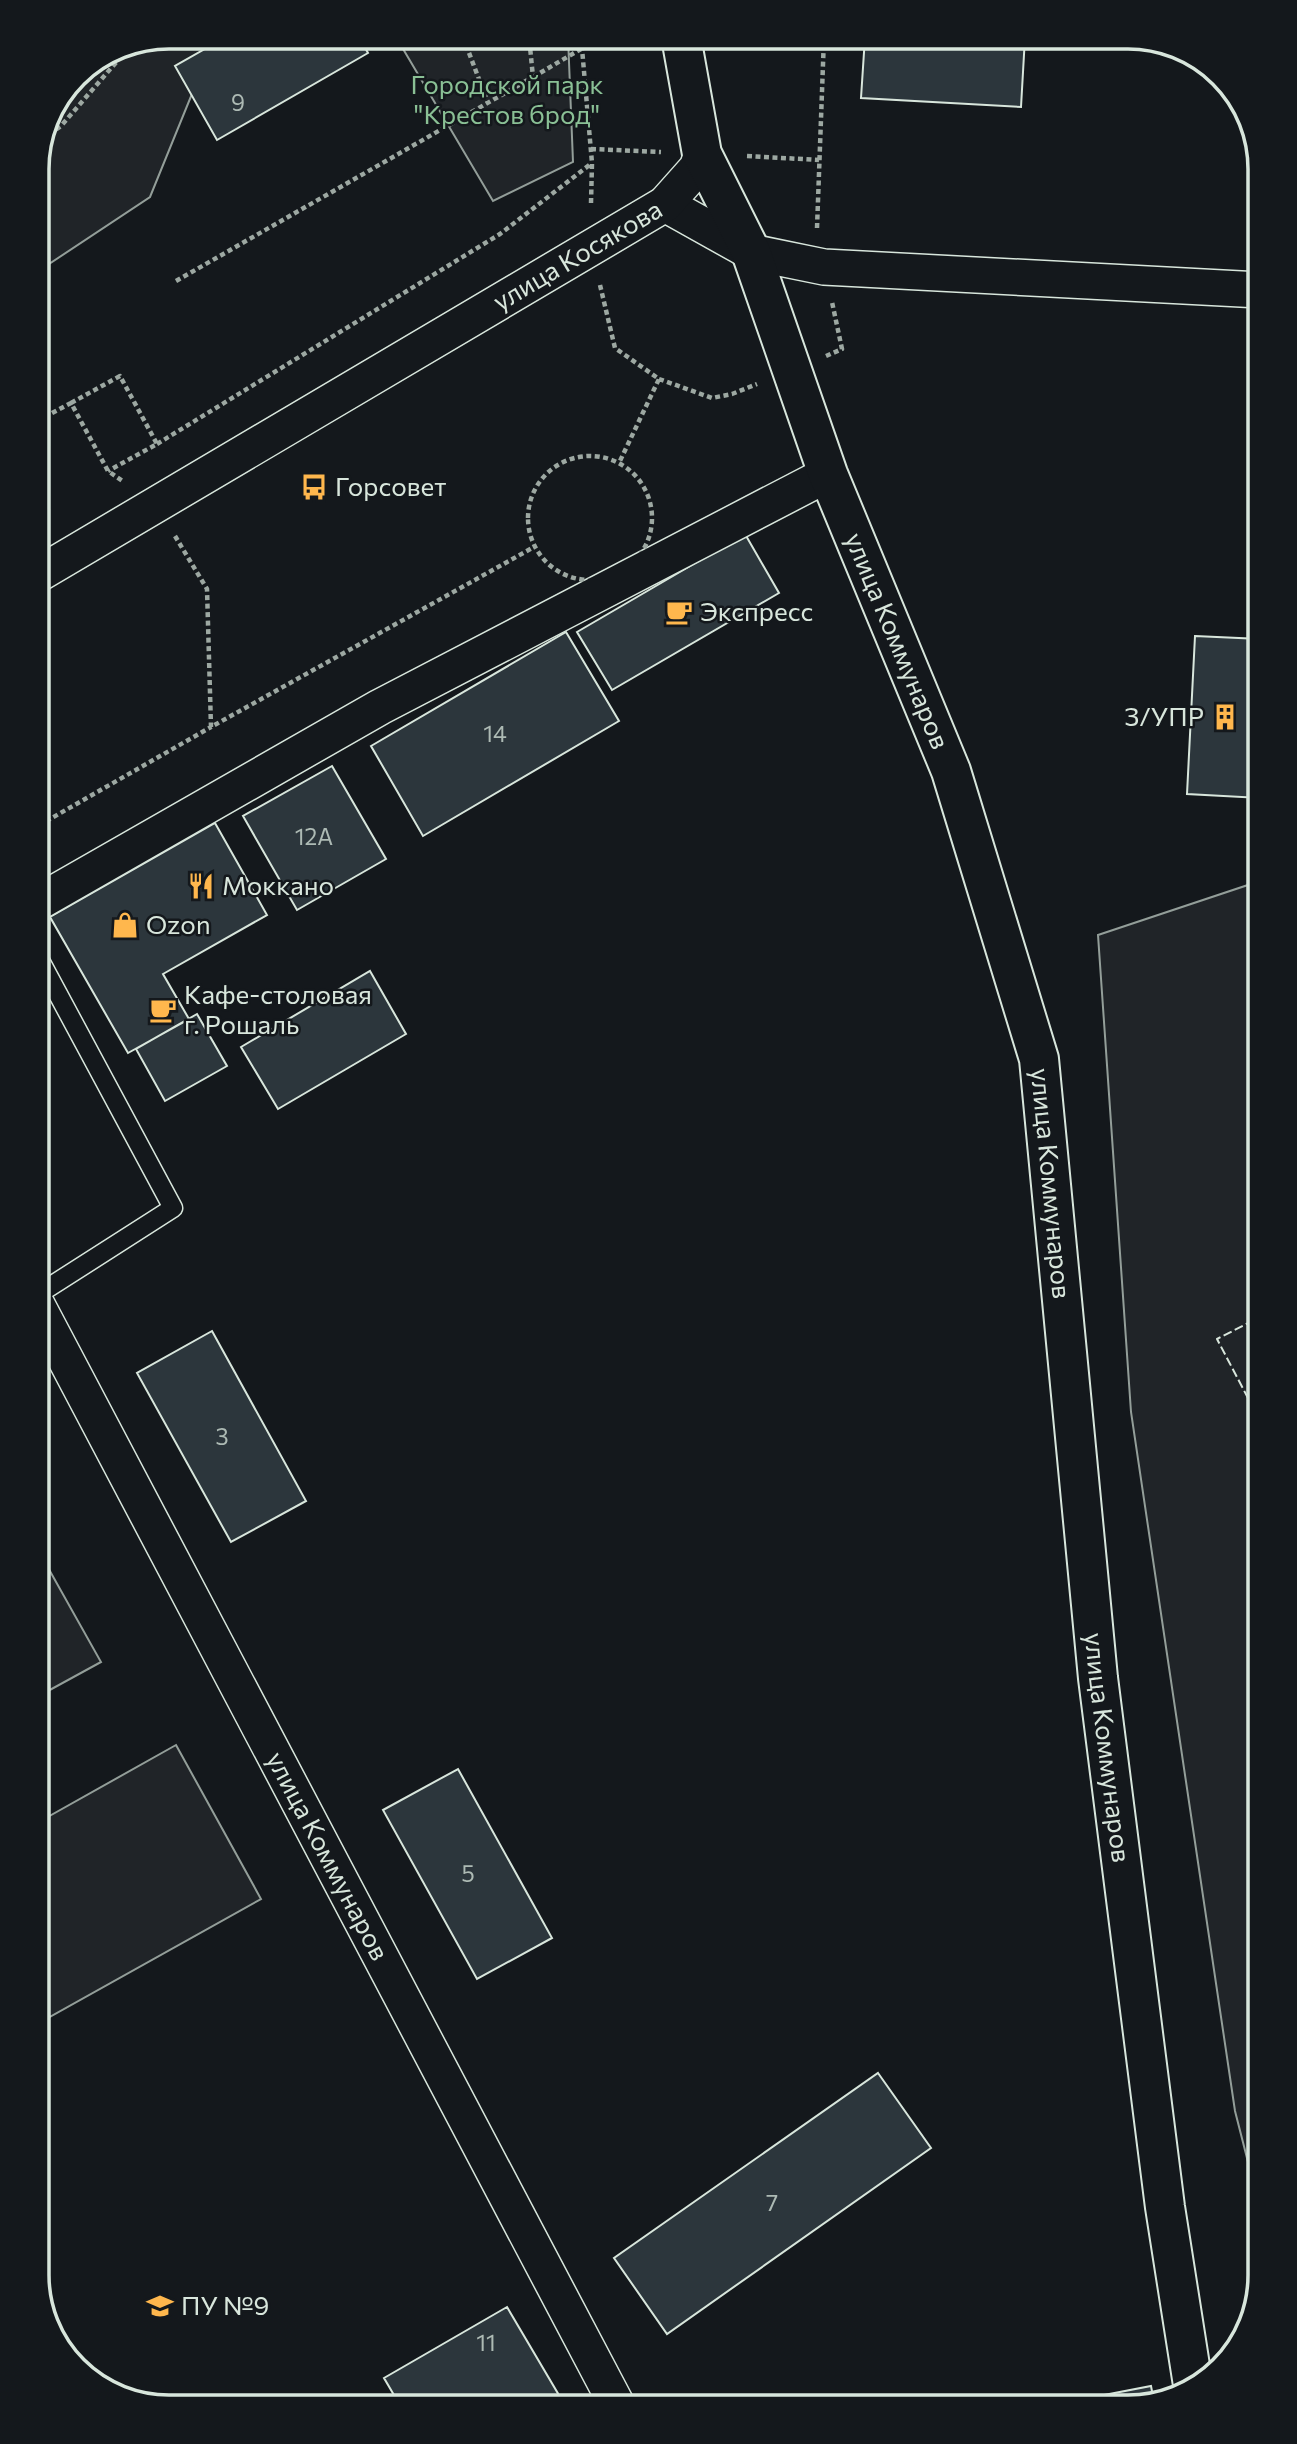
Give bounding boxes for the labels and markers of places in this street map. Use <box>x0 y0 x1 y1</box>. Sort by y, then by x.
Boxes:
place label: Горсовет <box>335 470 447 501</box>
bus stop icon: Горсовет <box>299 472 329 502</box>
place label: Экспресс <box>700 595 813 626</box>
cafe icon: Экспресс <box>664 597 694 627</box>
place label: З/УПР <box>1124 700 1204 731</box>
building icon: З/УПР <box>1210 702 1240 732</box>
place label: Моккано <box>222 869 334 900</box>
restaurant icon: Моккано <box>186 871 216 901</box>
place label: Ozon <box>146 908 211 939</box>
shop icon: Ozon <box>110 910 140 940</box>
place label: Кафе-столовая г. Рошаль <box>184 978 372 1039</box>
cafe icon: Кафе-столовая г. Рошаль <box>148 995 178 1025</box>
place label: ПУ №9 <box>181 2289 269 2320</box>
school or university icon: ПУ №9 <box>145 2291 175 2321</box>

